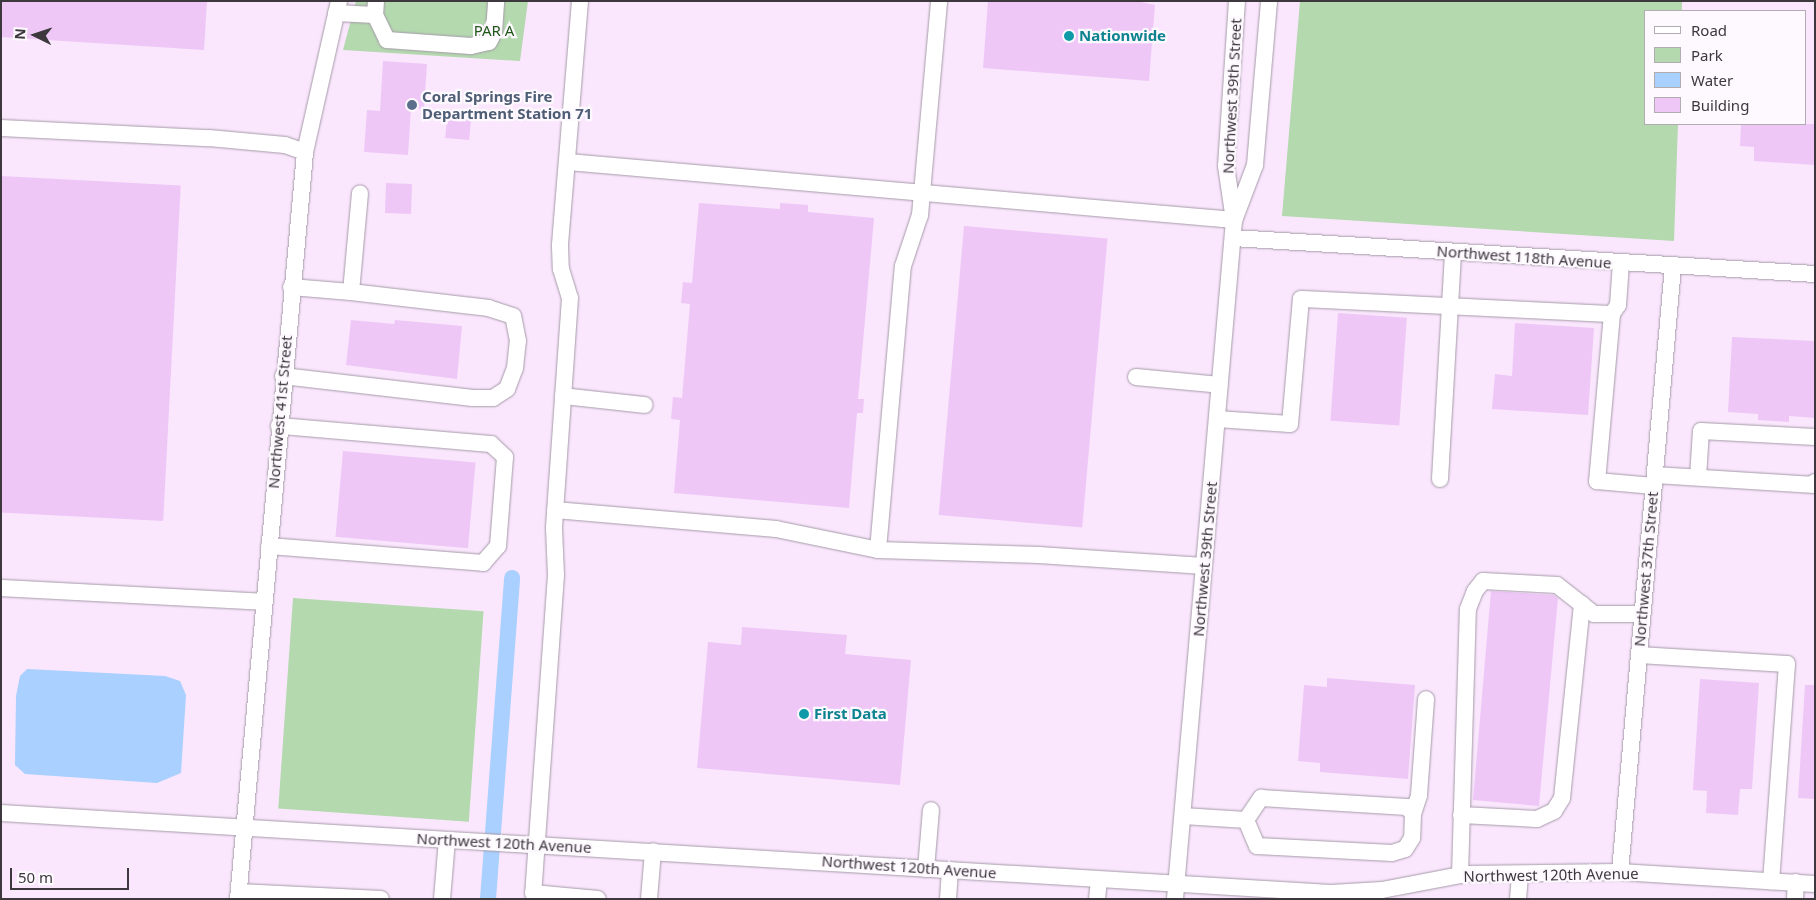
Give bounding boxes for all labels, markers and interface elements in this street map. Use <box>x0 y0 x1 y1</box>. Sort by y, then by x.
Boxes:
north arrow <box>10 10 60 60</box>
legend <box>1644 10 1806 125</box>
street label: Northwest 39th Street <box>1219 18 1245 174</box>
text: Road <box>1691 20 1727 40</box>
park label: PAR A <box>474 22 514 40</box>
place label: Nationwide <box>1079 27 1166 45</box>
text: N <box>10 28 29 40</box>
marker: Nationwide <box>1063 30 1075 42</box>
text: Park <box>1691 45 1723 65</box>
text: Water <box>1691 70 1733 90</box>
place label: Coral Springs Fire Department Station 71 <box>422 87 592 122</box>
text: Building <box>1691 95 1749 115</box>
marker: Coral Springs Fire Department Station 71 <box>406 99 418 111</box>
street label: Northwest 118th Avenue <box>1436 242 1612 272</box>
street label: Northwest 41st Street <box>264 335 296 489</box>
street label: Northwest 39th Street <box>1189 481 1221 637</box>
street label: Northwest 37th Street <box>1630 491 1662 647</box>
place label: First Data <box>814 705 887 723</box>
marker: First Data <box>798 708 810 720</box>
street label: Northwest 120th Avenue <box>416 829 592 857</box>
street label: Northwest 120th Avenue <box>821 852 997 882</box>
scale bar <box>12 858 131 890</box>
street label: Northwest 120th Avenue <box>1463 864 1639 886</box>
text: 50 m <box>18 867 53 887</box>

